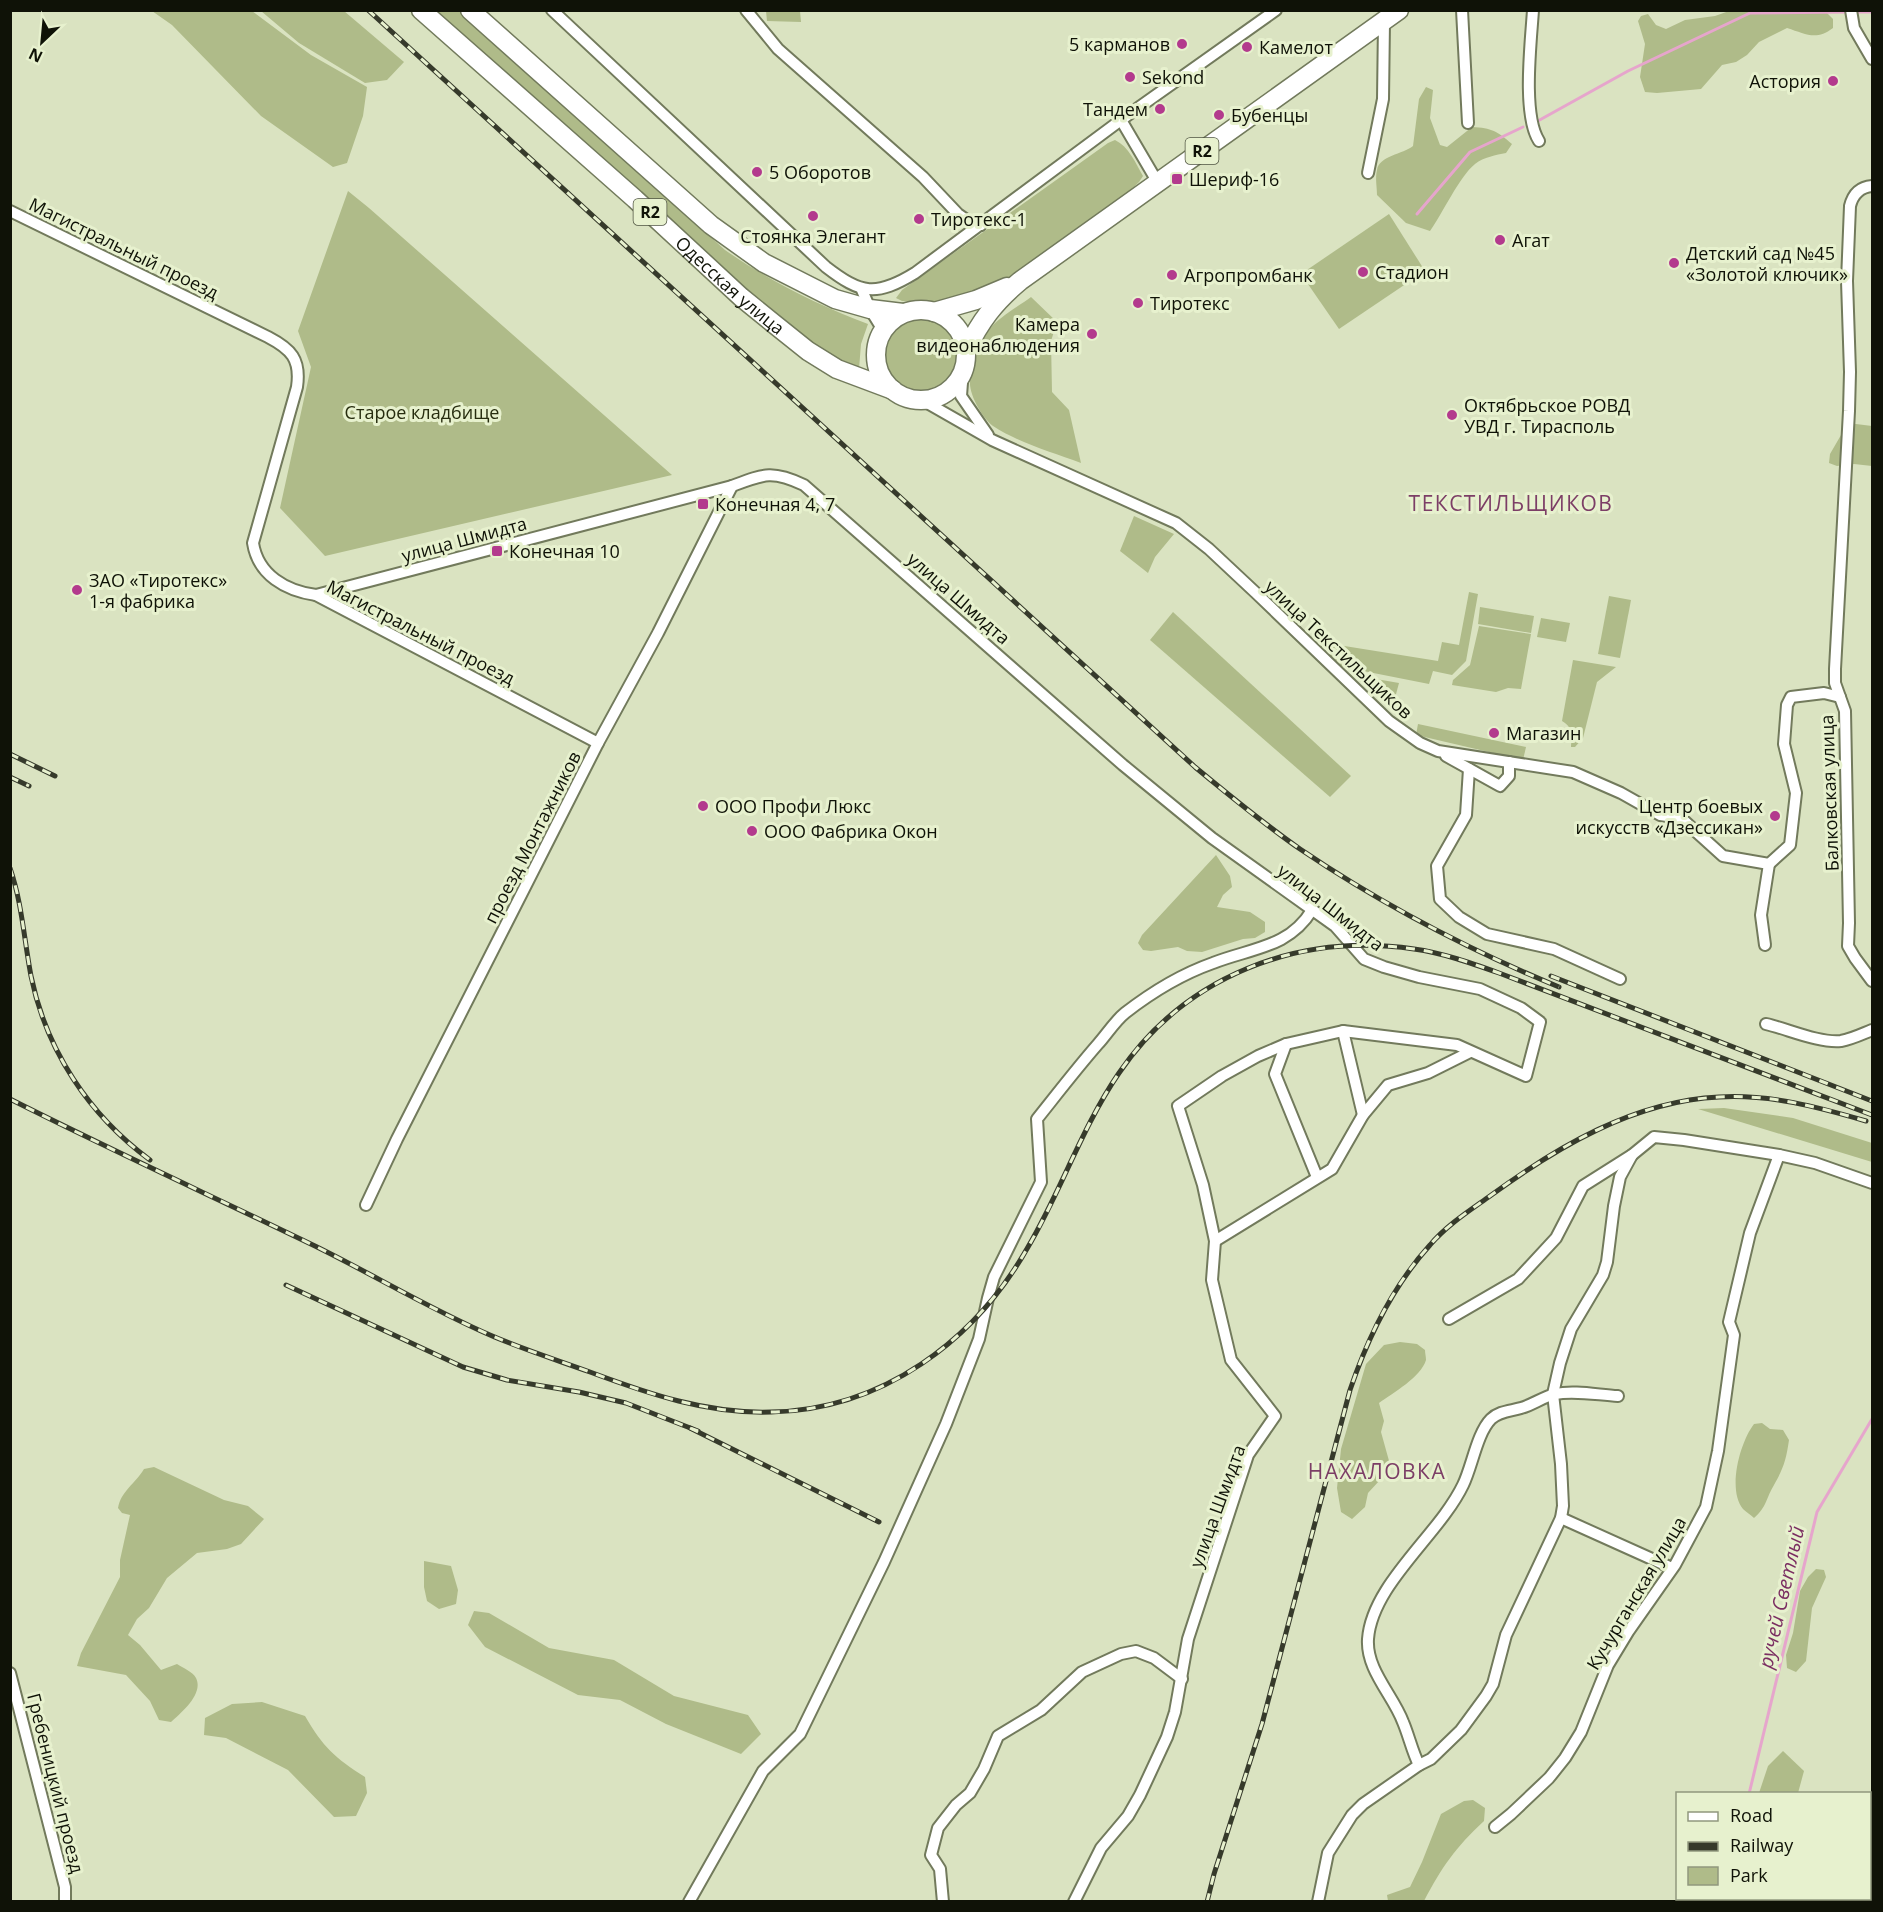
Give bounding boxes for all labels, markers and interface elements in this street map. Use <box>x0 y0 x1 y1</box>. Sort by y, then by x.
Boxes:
north arrow <box>12 12 72 72</box>
place label: 5 карманов <box>1069 32 1170 56</box>
place label: Камелот <box>1259 35 1333 59</box>
marker: 5 карманов <box>1175 37 1189 51</box>
marker: Камелот <box>1240 40 1254 54</box>
text: N <box>25 43 46 68</box>
place label: Sekond <box>1142 65 1204 89</box>
place label: Астория <box>1749 69 1821 93</box>
marker: Sekond <box>1123 70 1137 84</box>
marker: Астория <box>1826 74 1840 88</box>
place label: Тандем <box>1083 97 1148 121</box>
marker: Тандем <box>1153 102 1167 116</box>
place label: Бубенцы <box>1231 103 1308 127</box>
marker: Бубенцы <box>1212 108 1226 122</box>
road number: R2 <box>1186 138 1218 164</box>
place label: 5 Оборотов <box>769 160 871 184</box>
marker: 5 Оборотов <box>750 165 764 179</box>
place label: Шериф-16 <box>1189 167 1279 191</box>
marker: Шериф-16 <box>1170 172 1184 186</box>
street label: Магистральный проезд <box>25 192 223 304</box>
road number: R2 <box>634 199 666 225</box>
place label: Тиротекс-1 <box>931 207 1027 231</box>
marker: Стоянка Элегант <box>806 209 820 223</box>
marker: Тиротекс-1 <box>912 212 926 226</box>
place label: Стоянка Элегант <box>740 224 886 248</box>
place label: Агат <box>1512 228 1550 252</box>
street label: Одесская улица <box>671 231 790 340</box>
marker: Агат <box>1493 233 1507 247</box>
place label: Детский сад №45 «Золотой ключик» <box>1686 241 1848 286</box>
marker: Детский сад №45 «Золотой ключик» <box>1667 256 1681 270</box>
place label: Стадион <box>1375 260 1449 284</box>
place label: Агропромбанк <box>1184 263 1313 287</box>
marker: Стадион <box>1356 265 1370 279</box>
marker: Агропромбанк <box>1165 268 1179 282</box>
place label: Тиротекс <box>1150 291 1230 315</box>
marker: Тиротекс <box>1131 296 1145 310</box>
place label: Камера видеонаблюдения <box>916 312 1080 357</box>
marker: Камера видеонаблюдения <box>1085 327 1099 341</box>
place label: Октябрьское РОВД УВД г. Тирасполь <box>1464 393 1630 438</box>
park label: Старое кладбище <box>345 400 499 424</box>
marker: Октябрьское РОВД УВД г. Тирасполь <box>1445 408 1459 422</box>
district label: ТЕКСТИЛЬЩИКОВ <box>1409 489 1613 517</box>
place label: Конечная 4, 7 <box>715 492 835 516</box>
marker: Конечная 4, 7 <box>696 497 710 511</box>
street label: улица Шмидта <box>399 511 529 567</box>
place label: Конечная 10 <box>509 539 620 563</box>
marker: Конечная 10 <box>490 544 504 558</box>
street label: улица Шмидта <box>903 547 1015 649</box>
place label: ЗАО «Тиротекс» 1-я фабрика <box>89 568 227 613</box>
street label: Магистральный проезд <box>323 574 519 690</box>
street label: улица Текстильщиков <box>1260 574 1418 724</box>
marker: ЗАО «Тиротекс» 1-я фабрика <box>70 583 84 597</box>
street label: Балковская улица <box>1814 714 1844 872</box>
place label: Магазин <box>1506 721 1582 745</box>
marker: Магазин <box>1487 726 1501 740</box>
street label: проезд Монтажников <box>478 747 586 927</box>
place label: ООО Профи Люкс <box>715 794 871 818</box>
place label: Центр боевых искусств «Дзессикан» <box>1576 794 1764 839</box>
marker: ООО Профи Люкс <box>696 799 710 813</box>
marker: Центр боевых искусств «Дзессикан» <box>1768 809 1782 823</box>
place label: ООО Фабрика Окон <box>764 819 938 843</box>
marker: ООО Фабрика Окон <box>745 824 759 838</box>
street label: улица Шмидта <box>1273 858 1389 956</box>
street label: улица Шмидта <box>1184 1441 1250 1571</box>
district label: НАХАЛОВКА <box>1308 1457 1446 1485</box>
street label: Кучурганская улица <box>1581 1512 1691 1674</box>
water label: ручей Светлый <box>1751 1523 1811 1672</box>
street label: Гребеницкий проезд <box>22 1691 90 1875</box>
legend <box>1676 1792 1871 1900</box>
text: Road <box>1730 1803 1773 1827</box>
text: Railway <box>1730 1833 1794 1857</box>
text: Park <box>1730 1863 1768 1887</box>

